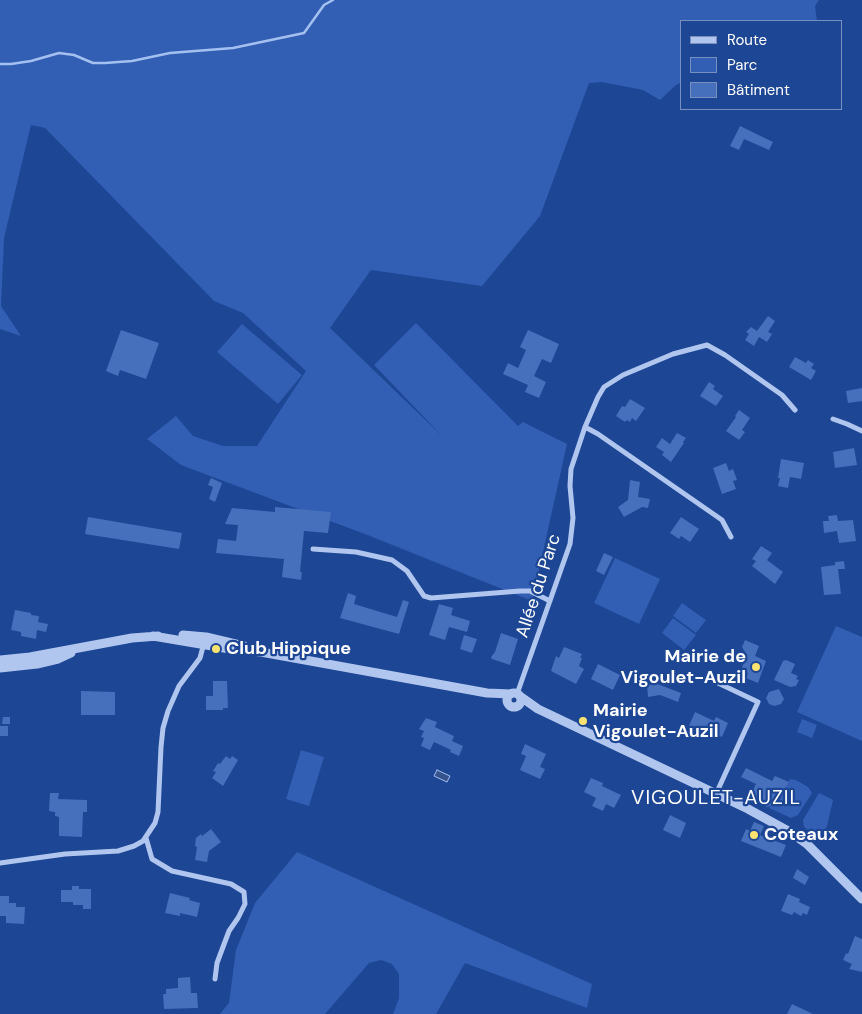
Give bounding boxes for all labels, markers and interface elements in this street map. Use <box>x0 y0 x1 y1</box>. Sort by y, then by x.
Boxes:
legend <box>680 20 842 110</box>
text: Route <box>727 30 767 50</box>
text: Parc <box>727 55 757 75</box>
text: Bâtiment <box>727 80 790 100</box>
street label: Allée du Parc <box>512 531 566 641</box>
place label: Club Hippique <box>226 638 351 660</box>
marker: Club Hippique <box>210 643 222 655</box>
place label: Mairie de Vigoulet-Auzil <box>621 646 746 689</box>
marker: Mairie de Vigoulet-Auzil <box>750 661 762 673</box>
place label: Mairie Vigoulet-Auzil <box>593 700 718 742</box>
marker: Mairie Vigoulet-Auzil <box>577 715 589 727</box>
district label: VIGOULET-AUZIL <box>629 787 803 811</box>
place label: Coteaux <box>764 824 838 846</box>
marker: Coteaux <box>748 829 760 841</box>

